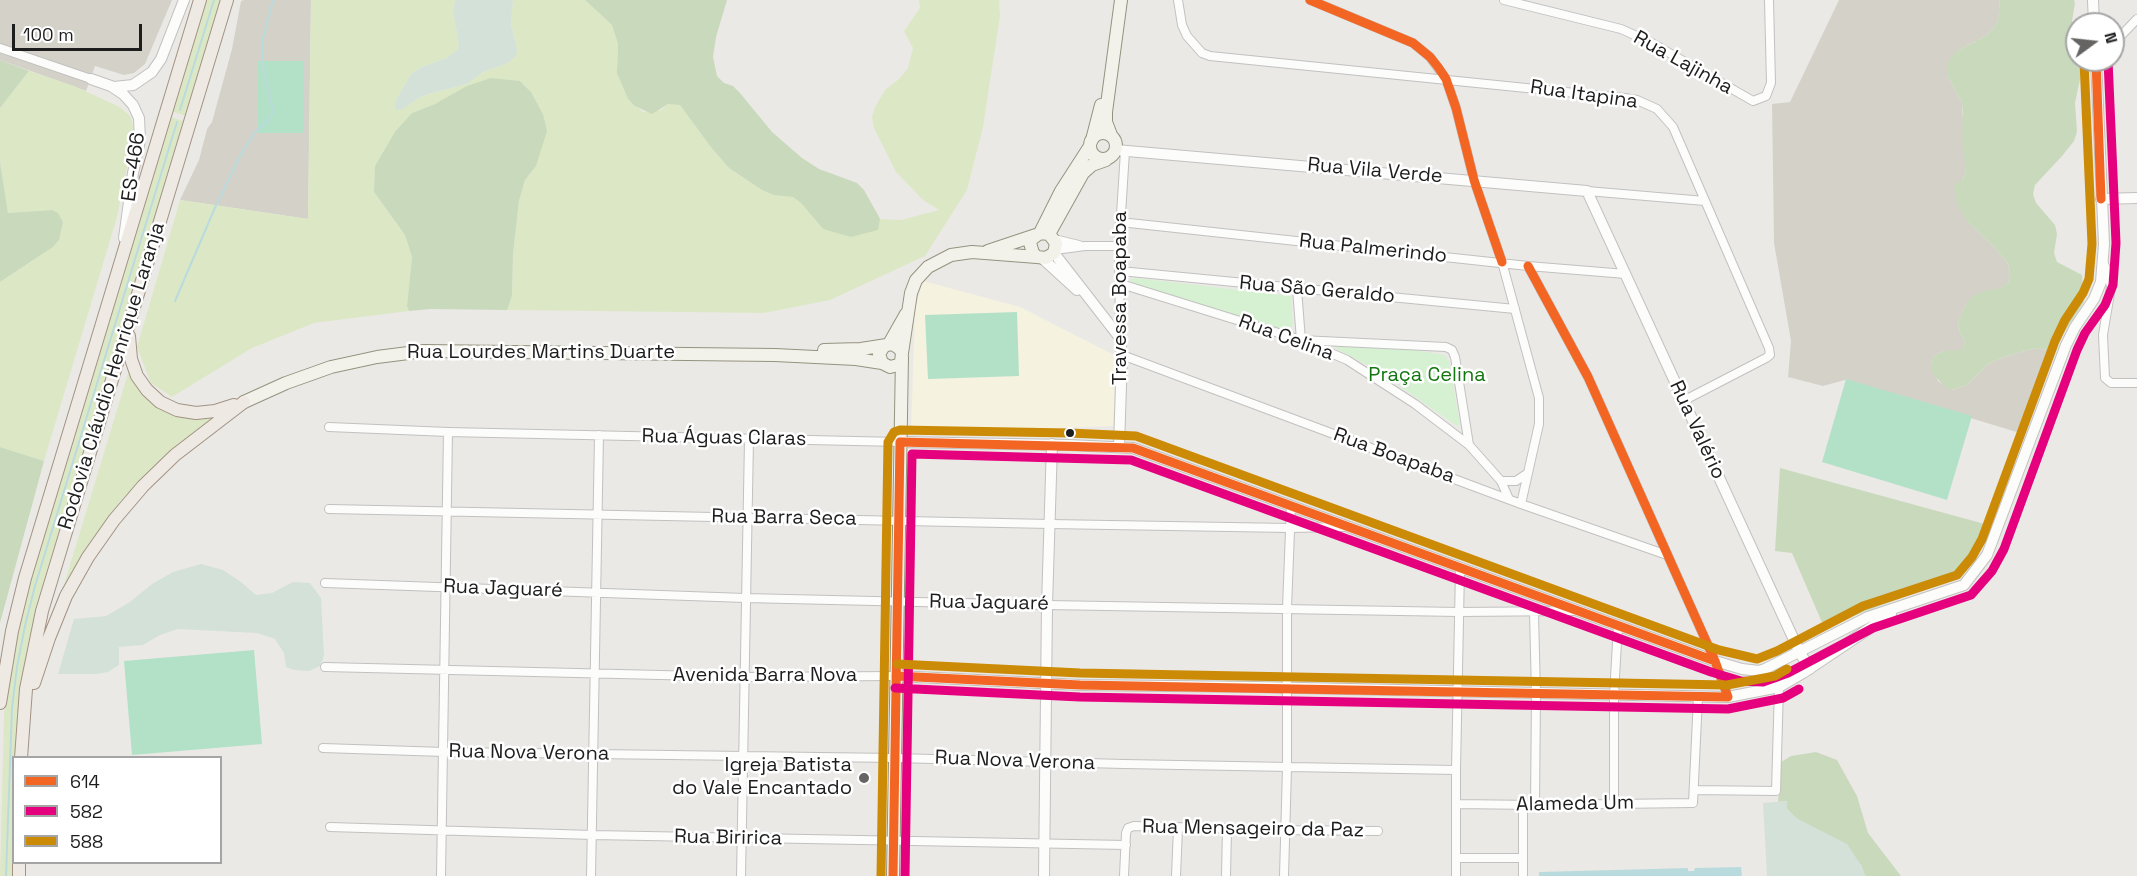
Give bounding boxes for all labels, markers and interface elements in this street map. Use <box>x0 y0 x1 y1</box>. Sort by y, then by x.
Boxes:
scale bar <box>15 12 146 50</box>
north arrow <box>2065 12 2125 72</box>
text: 100 m <box>23 23 74 46</box>
street label: Rua Lajinha <box>1629 26 1737 100</box>
text: N <box>2099 30 2122 46</box>
street label: Rua Itapina <box>1529 76 1639 114</box>
street label: ES-466 <box>117 131 151 203</box>
street label: Rua Vila Verde <box>1306 153 1444 189</box>
street label: Travessa Boapaba <box>1109 211 1133 385</box>
street label: Rodovia Cláudio Henrique Laranja <box>54 219 170 533</box>
street label: Rua Palmerindo <box>1298 229 1448 269</box>
street label: Rua São Geraldo <box>1238 271 1396 309</box>
street label: Rua Celina <box>1235 310 1337 366</box>
street label: Rua Lourdes Martins Duarte <box>407 341 675 365</box>
park label: Praça Celina <box>1368 364 1486 388</box>
street label: Rua Valério <box>1664 377 1730 483</box>
street label: Rua Boapaba <box>1330 423 1458 489</box>
street label: Rua Águas Claras <box>641 425 807 451</box>
unlabelled marker <box>1064 427 1076 439</box>
street label: Rua Barra Seca <box>711 505 857 531</box>
street label: Rua Jaguaré <box>443 575 563 603</box>
street label: Rua Jaguaré <box>929 590 1049 616</box>
street label: Avenida Barra Nova <box>673 664 857 688</box>
street label: Rua Nova Verona <box>448 740 610 766</box>
street label: Rua Nova Verona <box>934 746 1096 776</box>
place label: Igreja Batista do Vale Encantado <box>672 754 852 801</box>
legend <box>12 756 222 864</box>
text: 614 <box>70 770 100 793</box>
marker: Igreja Batista do Vale Encantado <box>857 771 871 785</box>
street label: Alameda Um <box>1516 791 1634 817</box>
text: 582 <box>70 800 103 823</box>
street label: Rua Mensageiro da Paz <box>1142 815 1364 843</box>
street label: Rua Biririca <box>674 825 782 851</box>
text: 588 <box>70 830 103 853</box>

